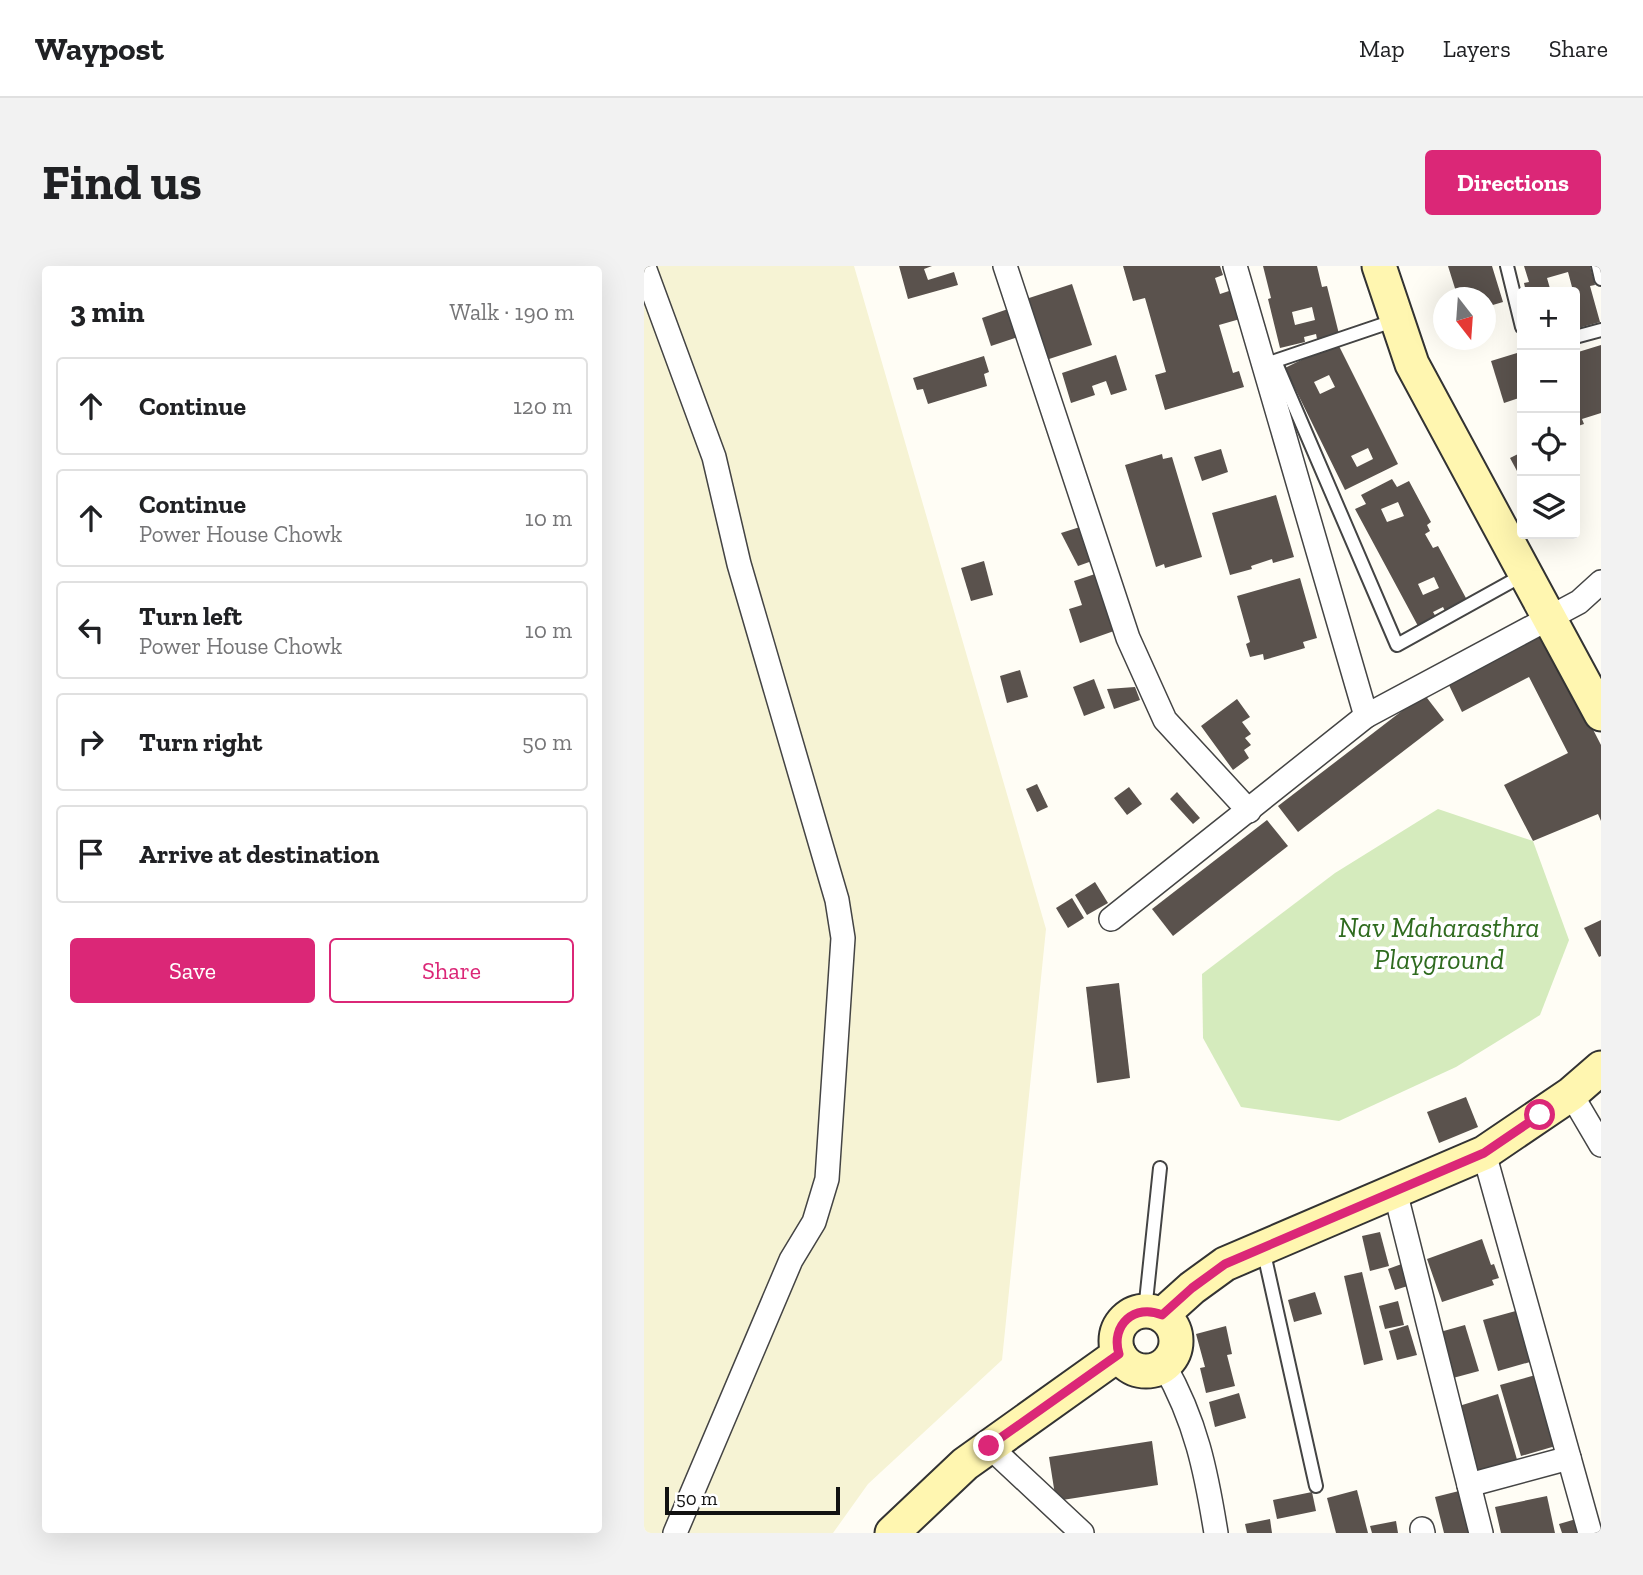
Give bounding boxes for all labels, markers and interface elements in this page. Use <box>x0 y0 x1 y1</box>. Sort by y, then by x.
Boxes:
text: Waypost <box>35 29 164 68</box>
text: Map <box>1359 34 1405 63</box>
text: Layers <box>1443 34 1511 63</box>
text: Share <box>1549 34 1608 63</box>
button: Directions <box>1425 150 1601 215</box>
text: Find us <box>42 153 202 212</box>
north arrow <box>1433 287 1496 350</box>
map controls <box>1517 287 1580 539</box>
button: + <box>1517 287 1580 350</box>
text: 3 min <box>70 294 145 330</box>
text: Walk · 190 m <box>449 298 574 326</box>
button: − <box>1517 350 1580 413</box>
icon: ahead <box>72 387 110 425</box>
text: Continue <box>139 390 246 422</box>
text: 120 m <box>513 392 572 420</box>
button: locate <box>1517 413 1580 476</box>
button: layers <box>1517 476 1580 539</box>
text: Continue <box>139 488 246 520</box>
icon: ahead <box>72 499 110 537</box>
text: 10 m <box>525 504 572 532</box>
text: Power House Chowk <box>139 520 342 548</box>
text: Turn left <box>139 600 242 632</box>
icon: left <box>72 611 110 649</box>
text: 10 m <box>525 616 572 644</box>
text: Power House Chowk <box>139 632 342 660</box>
icon: right <box>72 723 110 761</box>
text: Turn right <box>139 726 262 758</box>
text: 50 m <box>522 728 572 756</box>
icon: arrive <box>72 835 110 873</box>
text: Arrive at destination <box>139 838 379 870</box>
park label: Nav Maharasthra Playground <box>1338 911 1540 976</box>
button: Save <box>70 938 315 1003</box>
button: Share <box>329 938 574 1003</box>
route start <box>1524 1099 1555 1130</box>
route end <box>973 1430 1004 1461</box>
scale bar <box>665 1484 840 1516</box>
text: 50 m <box>676 1487 717 1510</box>

